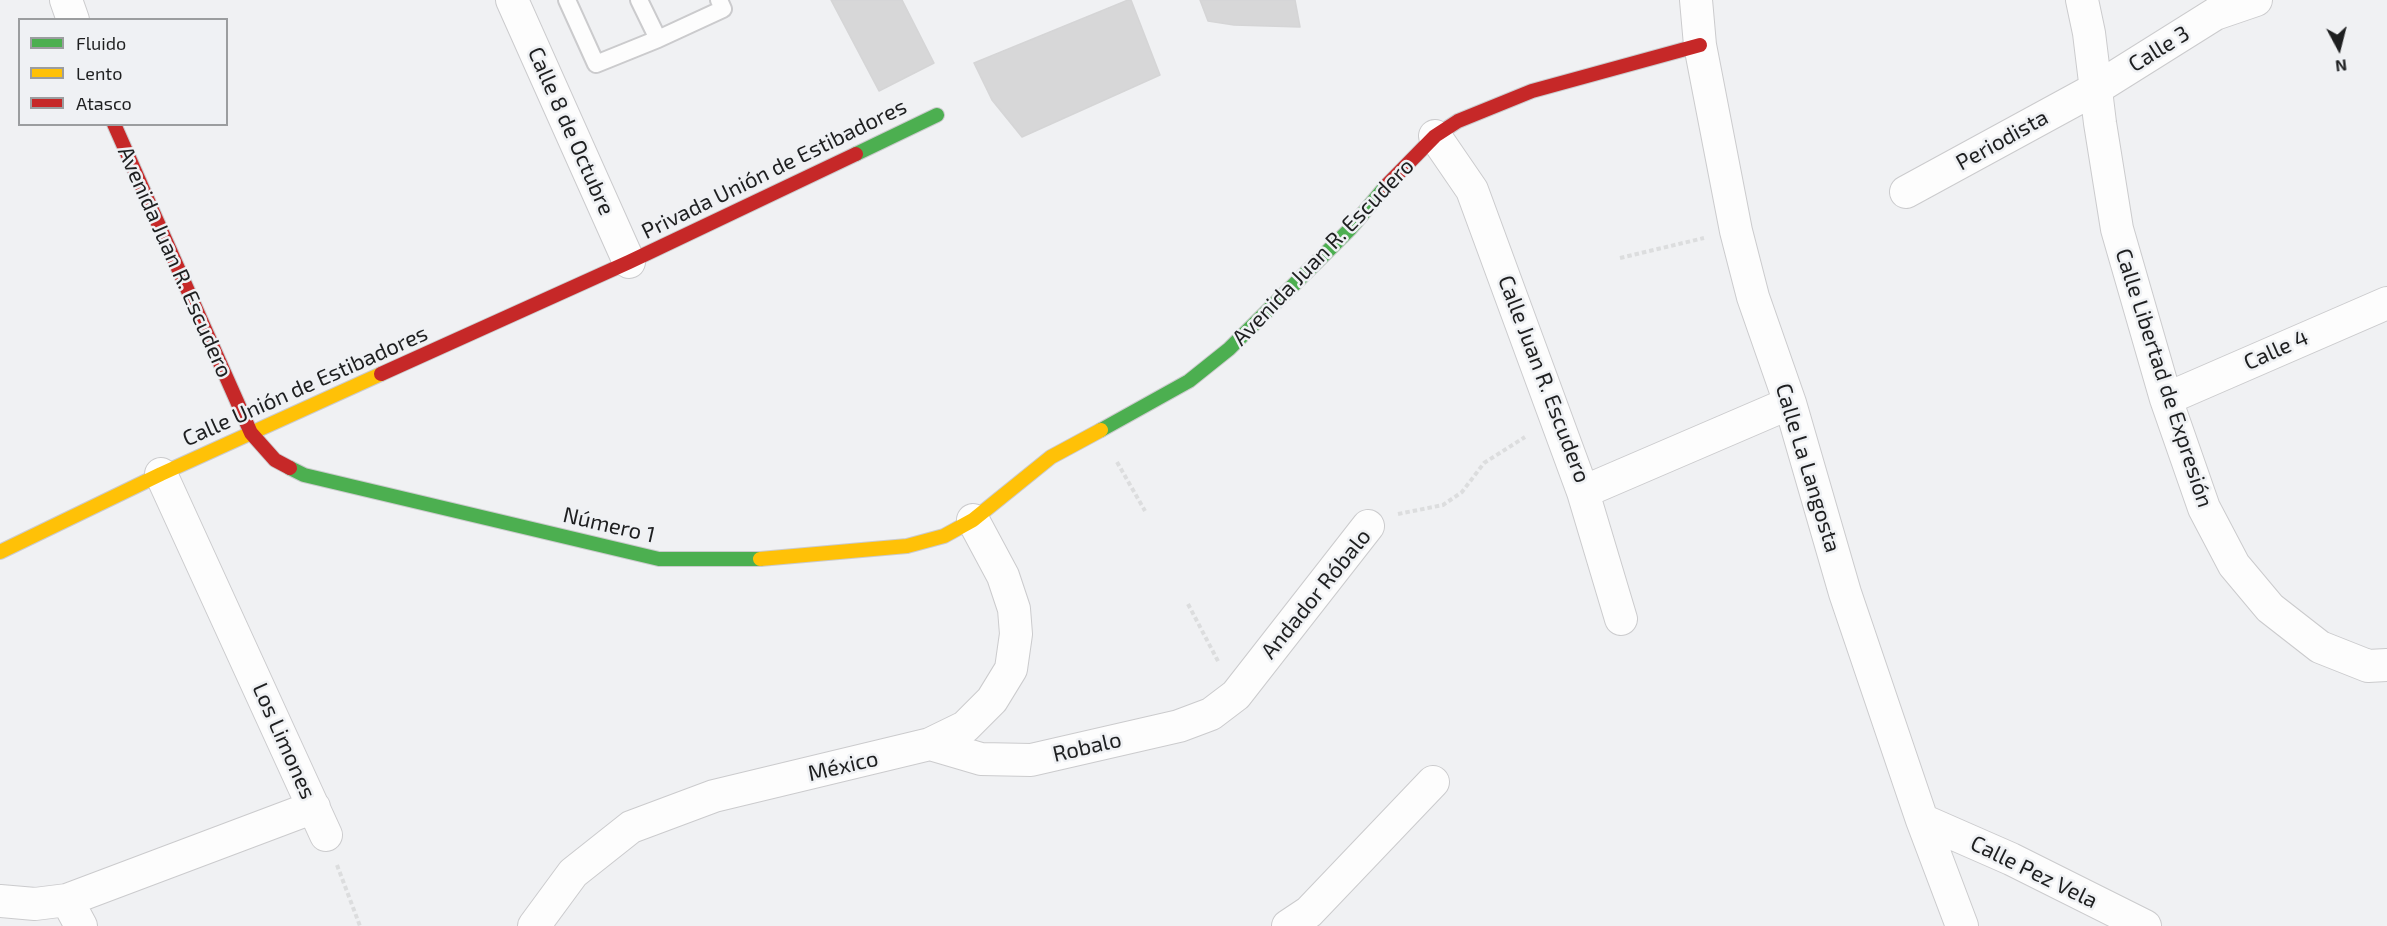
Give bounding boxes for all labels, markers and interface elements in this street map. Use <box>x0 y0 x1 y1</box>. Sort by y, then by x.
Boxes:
legend <box>18 18 228 126</box>
north arrow <box>2309 18 2369 78</box>
street label: Calle 3 <box>2124 20 2194 78</box>
text: Fluido <box>76 32 126 54</box>
street label: Calle 8 de Octubre <box>522 43 620 219</box>
text: N <box>2334 56 2348 76</box>
text: Lento <box>76 62 122 84</box>
text: Atasco <box>76 92 132 114</box>
street label: Privada Unión de Estibadores <box>637 93 911 245</box>
street label: Periodista <box>1951 104 2053 176</box>
street label: Avenida Juan R. Escudero <box>112 142 238 382</box>
street label: Avenida Juan R. Escudero <box>1227 153 1419 351</box>
street label: Calle Libertad de Expresión <box>2110 245 2218 511</box>
street label: Calle Juan R. Escudero <box>1492 272 1596 486</box>
street label: Calle Unión de Estibadores <box>178 320 432 452</box>
street label: Calle 4 <box>2240 324 2312 376</box>
street label: Calle La Langosta <box>1770 380 1846 556</box>
street label: Número 1 <box>560 502 658 548</box>
street label: Andador Róbalo <box>1256 524 1376 664</box>
street label: Los Limones <box>247 679 321 803</box>
street label: Robalo <box>1050 726 1124 768</box>
street label: México <box>805 745 881 787</box>
street label: Calle Pez Vela <box>1966 830 2102 914</box>

